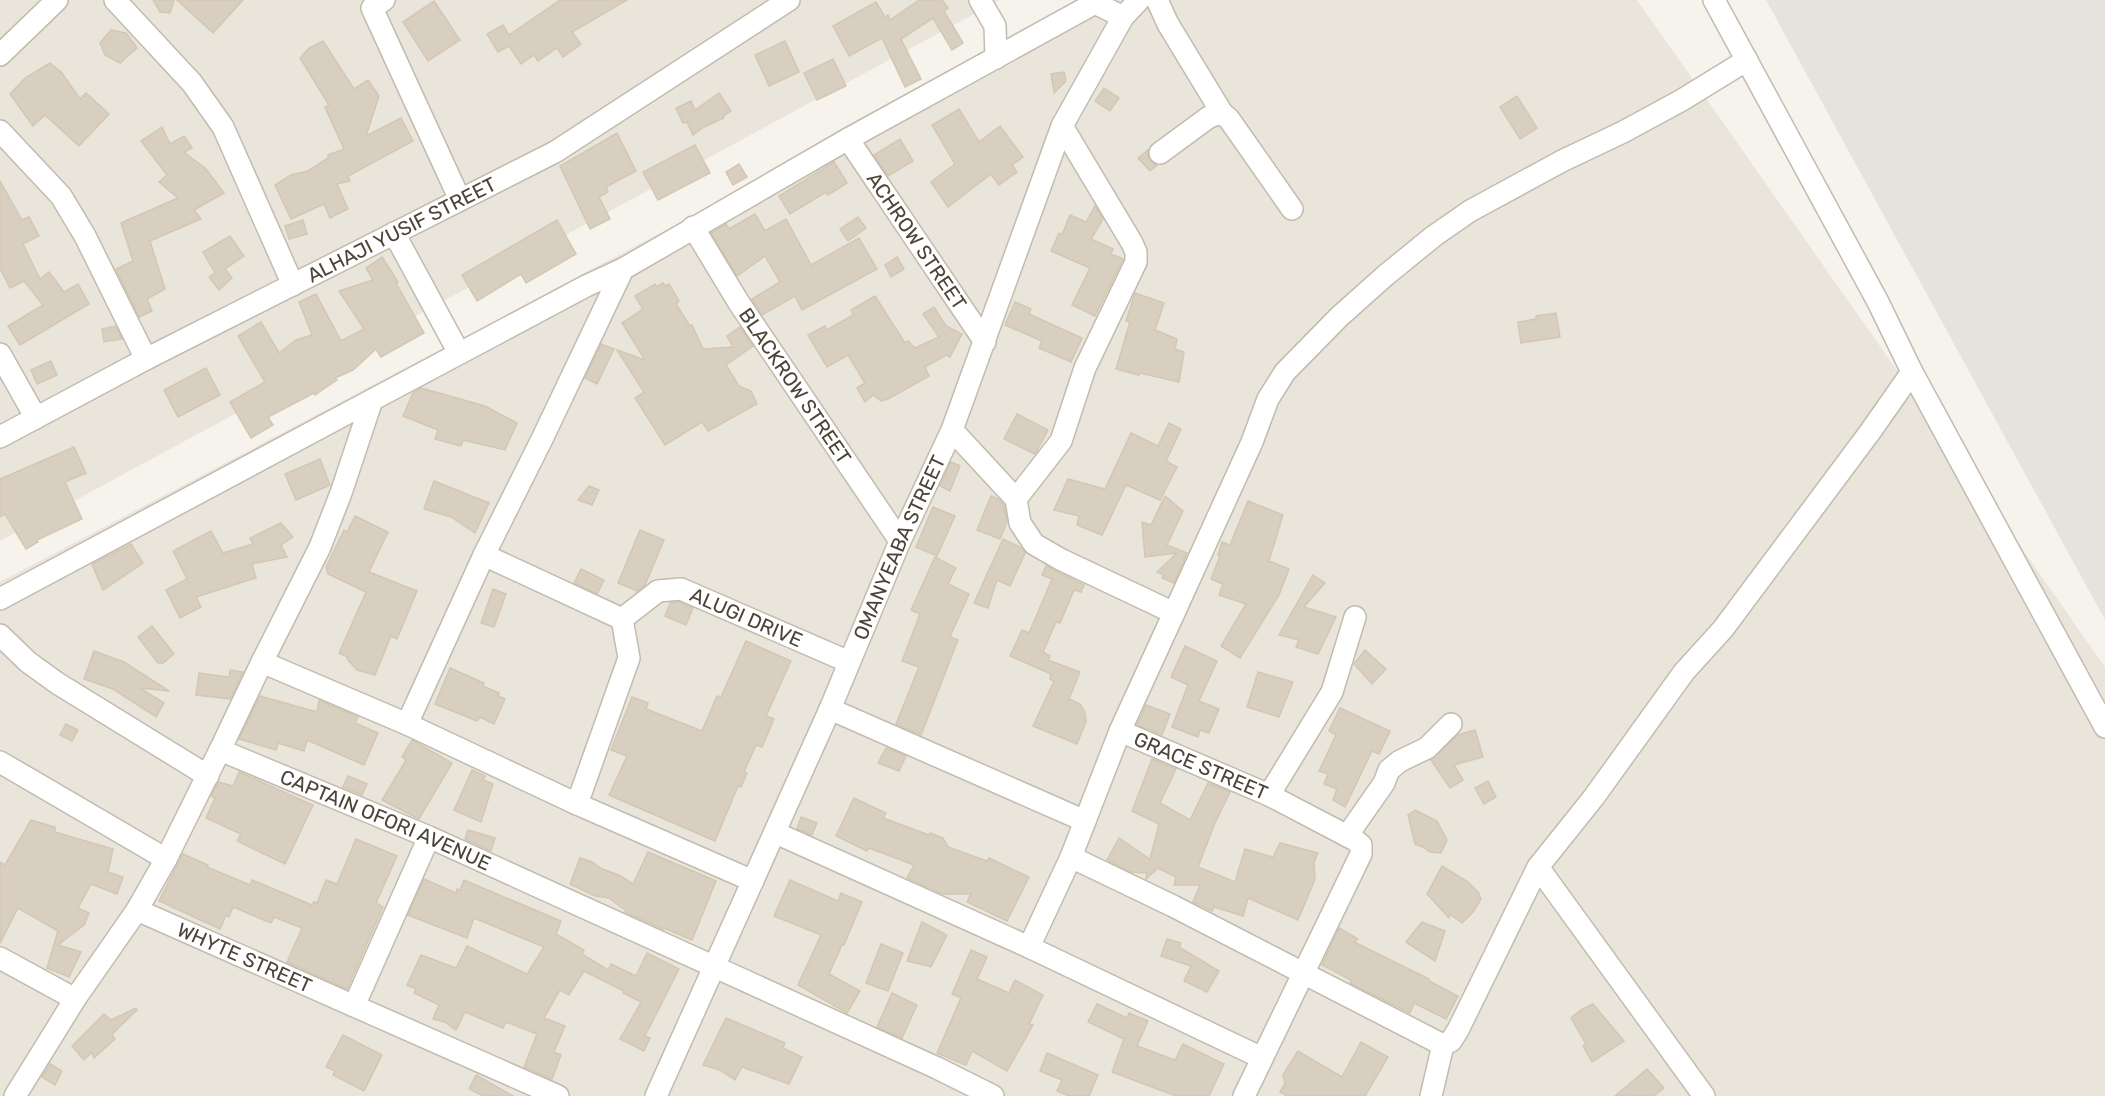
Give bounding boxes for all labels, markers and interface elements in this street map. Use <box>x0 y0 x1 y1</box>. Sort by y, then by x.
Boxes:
street label: ACHROW STREET <box>862 168 972 315</box>
street label: ALHAJI YUSIF STREET <box>303 172 500 287</box>
street label: BLACKROW STREET <box>734 303 857 469</box>
street label: OMANYEABA STREET <box>848 451 951 643</box>
street label: ALUGI DRIVE <box>687 582 806 652</box>
street label: GRACE STREET <box>1130 726 1272 805</box>
street label: CAPTAIN OFORI AVENUE <box>277 764 495 875</box>
street label: WHYTE STREET <box>173 917 316 998</box>

